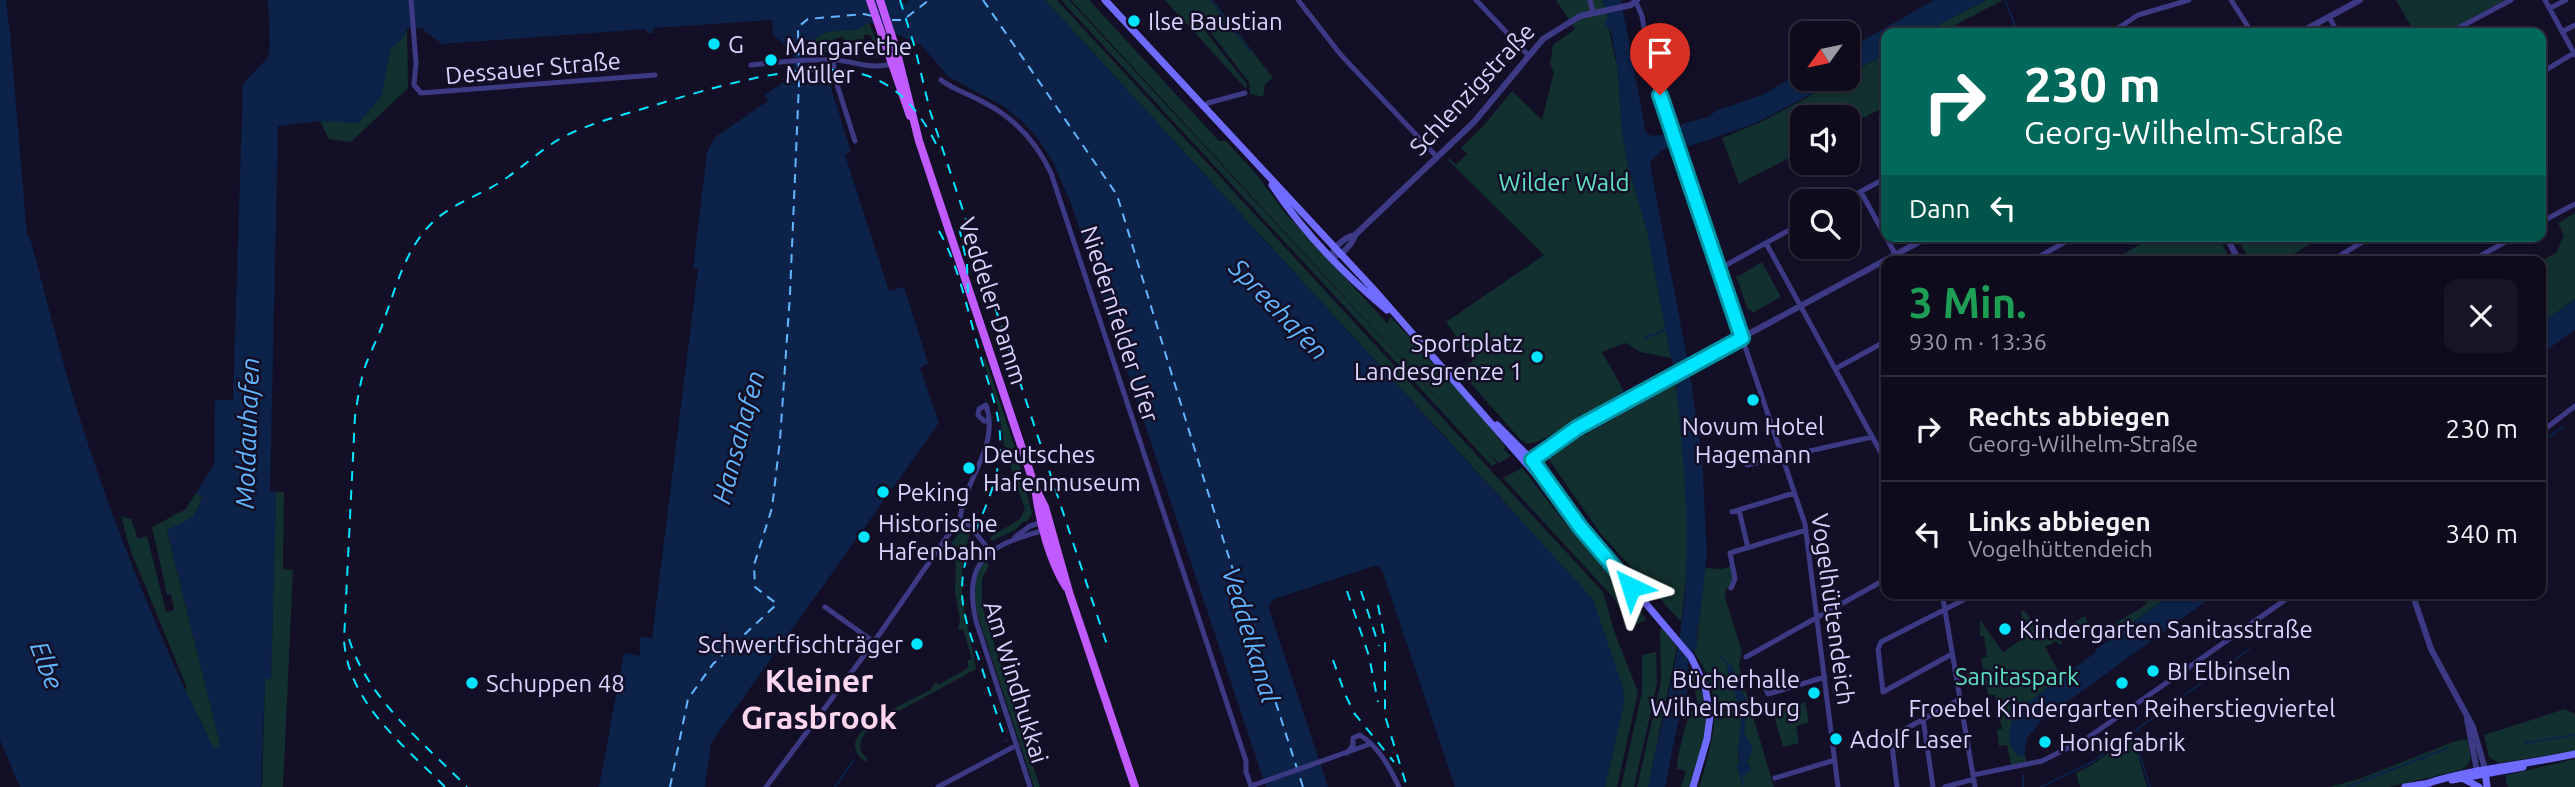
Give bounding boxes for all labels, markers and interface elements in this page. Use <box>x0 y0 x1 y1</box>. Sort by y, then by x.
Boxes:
place label: Ilse Baustian <box>1148 8 1283 35</box>
marker: Ilse Baustian <box>1126 13 1142 29</box>
street label: Schlenzigstraße <box>1404 18 1540 160</box>
north arrow <box>1790 21 1860 91</box>
map controls <box>1790 21 1860 259</box>
pin <box>1630 23 1690 95</box>
place label: G <box>728 31 744 58</box>
place label: Margarethe Müller <box>785 33 912 88</box>
icon: arrive <box>1641 34 1679 72</box>
marker: G <box>706 36 722 52</box>
street label: Dessauer Straße <box>444 47 622 89</box>
marker: Margarethe Müller <box>763 52 779 68</box>
icon: right <box>1909 56 2000 147</box>
text: 230 m <box>2024 56 2161 111</box>
button: sound <box>1790 105 1860 175</box>
text: Georg-Wilhelm-Straße <box>2024 114 2344 150</box>
park label: Wilder Wald <box>1498 169 1630 196</box>
button: search <box>1790 189 1860 259</box>
icon: left <box>1984 189 2022 227</box>
text: Dann <box>1909 194 1970 223</box>
street label: Veddeler Damm <box>953 214 1033 388</box>
street label: Niedernfelder Ufer <box>1076 222 1164 426</box>
water label: Spreehafen <box>1223 252 1334 365</box>
text: 3 Min. <box>1909 279 2027 326</box>
button: close <box>2444 279 2518 353</box>
text: 930 m · 13:36 <box>1909 329 2047 354</box>
place label: Sportplatz Landesgrenze 1 <box>1354 330 1523 385</box>
marker: Sportplatz Landesgrenze 1 <box>1529 349 1545 365</box>
water label: Moldauhafen <box>230 357 264 509</box>
water label: Hansahafen <box>706 367 770 507</box>
marker: Novum Hotel Hagemann <box>1745 392 1761 408</box>
text: Rechts abbiegen <box>1968 402 2170 431</box>
icon: right <box>1909 410 1947 448</box>
place label: Novum Hotel Hagemann <box>1682 413 1824 468</box>
text: 230 m <box>2446 414 2518 443</box>
text: Georg-Wilhelm-Straße <box>1968 431 2198 456</box>
place label: Deutsches Hafenmuseum <box>983 441 1141 496</box>
marker: Deutsches Hafenmuseum <box>961 460 977 476</box>
place label: Peking <box>897 479 970 506</box>
marker: Peking <box>875 484 891 500</box>
text: Links abbiegen <box>1968 507 2151 536</box>
place label: Historische Hafenbahn <box>878 510 998 565</box>
street label: Vogelhüttendeich <box>1806 512 1860 706</box>
icon: left <box>1909 515 1947 553</box>
text: 340 m <box>2446 519 2518 548</box>
marker: Historische Hafenbahn <box>856 529 872 545</box>
text: Vogelhüttendeich <box>1968 536 2153 561</box>
position arrow <box>1594 550 1668 624</box>
water label: Veddelkanal <box>1217 564 1285 706</box>
street label: Am Windhukkai <box>979 598 1053 766</box>
place label: Kindergarten Sanitasstraße <box>2019 616 2313 643</box>
marker: Kindergarten Sanitasstraße <box>1997 621 2013 637</box>
place label: Schwertfischträger <box>698 631 903 658</box>
marker: Schwertfischträger <box>909 636 925 652</box>
water label: Elbe <box>25 637 69 693</box>
place label: BI Elbinseln <box>2167 658 2291 685</box>
district label: Kleiner Grasbrook <box>741 662 897 735</box>
park label: Sanitaspark <box>1955 663 2079 690</box>
marker: BI Elbinseln <box>2145 663 2161 679</box>
place label: Bücherhalle Wilhelmsburg <box>1650 666 1800 721</box>
place label: Schuppen 48 <box>486 670 625 697</box>
marker: Schuppen 48 <box>464 675 480 691</box>
marker: Froebel Kindergarten Reiherstiegviertel <box>2114 675 2130 691</box>
marker: Bücherhalle Wilhelmsburg <box>1806 685 1822 701</box>
place label: Froebel Kindergarten Reiherstiegviertel <box>1908 695 2336 722</box>
place label: Adolf Laser <box>1850 726 1972 753</box>
place label: Honigfabrik <box>2059 729 2186 756</box>
marker: Adolf Laser <box>1828 731 1844 747</box>
marker: Honigfabrik <box>2037 734 2053 750</box>

